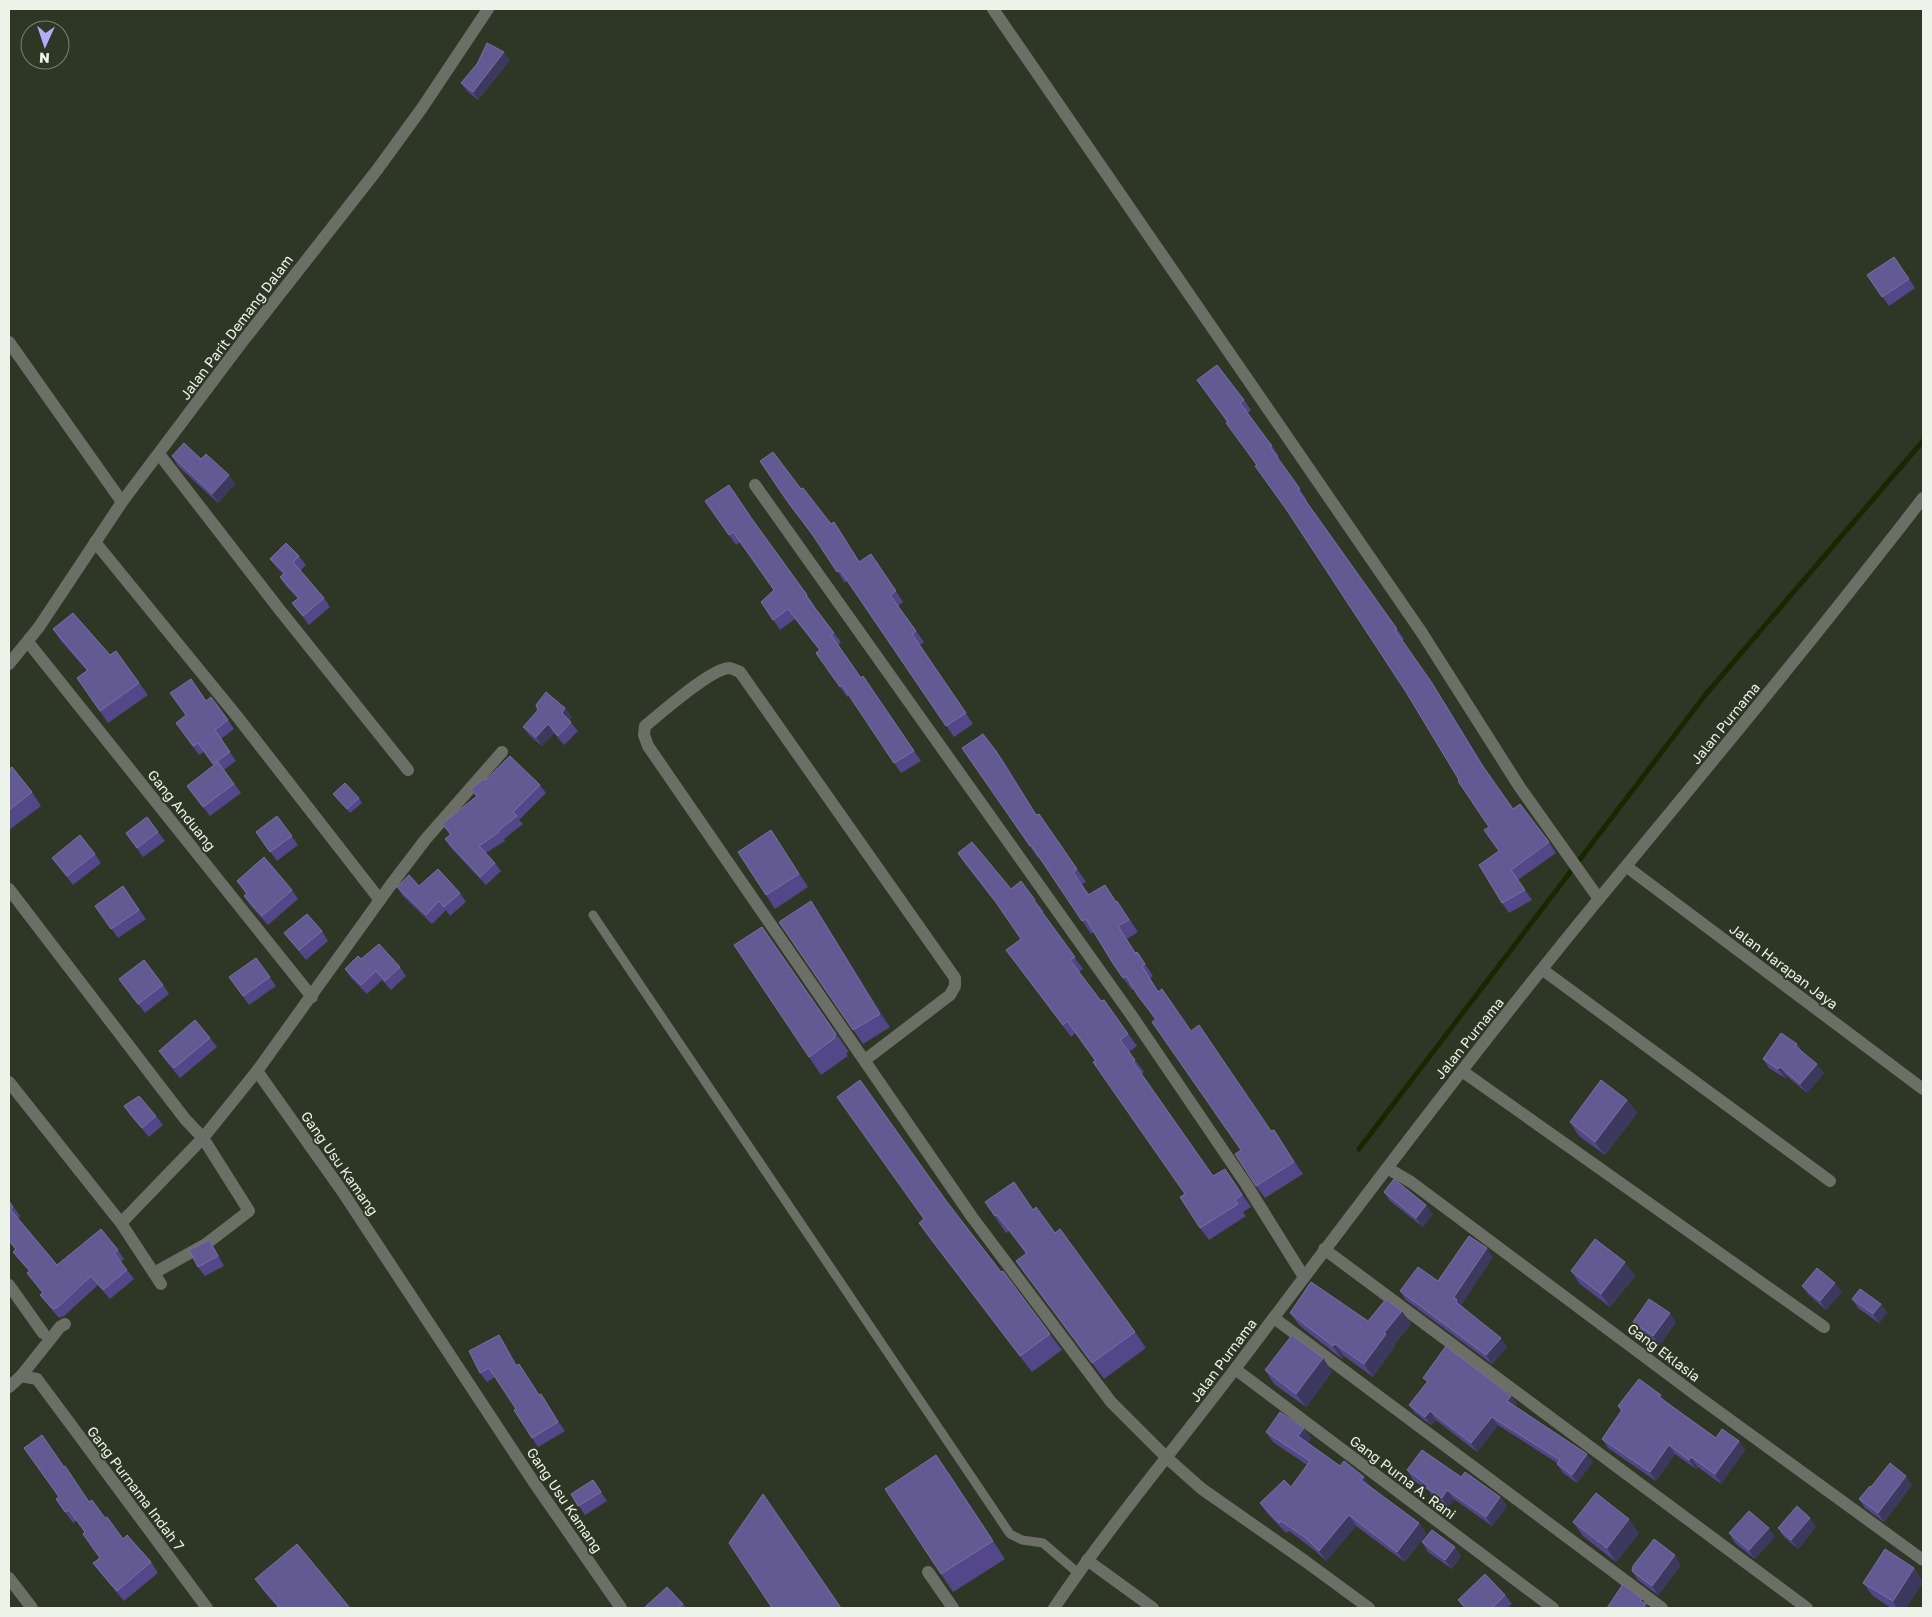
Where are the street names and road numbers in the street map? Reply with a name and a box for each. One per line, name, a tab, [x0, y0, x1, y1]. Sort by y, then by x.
street label: Jalan Parit Demang Dalam	[176, 251, 296, 403]
street label: Jalan Purnama	[1687, 679, 1763, 767]
street label: Gang Anduang	[144, 766, 220, 854]
street label: Jalan Harapan Jaya	[1726, 920, 1842, 1012]
street label: Jalan Purnama	[1431, 994, 1507, 1082]
street label: Gang Usu Kamang	[298, 1108, 382, 1218]
street label: Jalan Purnama	[1186, 1315, 1260, 1405]
street label: Gang Eklasia	[1624, 1319, 1704, 1385]
street label: Gang Purnama Indah 7	[84, 1423, 188, 1553]
street label: Gang Purna A. Rani	[1347, 1432, 1459, 1522]
street label: Gang Usu Kamang	[524, 1444, 606, 1556]

